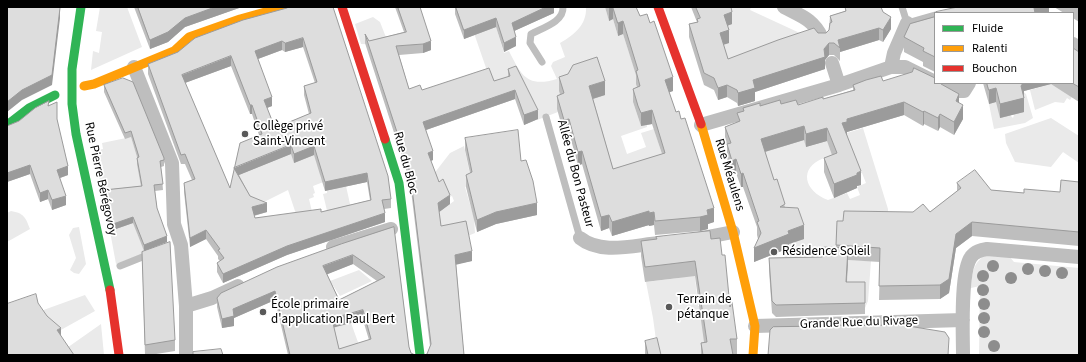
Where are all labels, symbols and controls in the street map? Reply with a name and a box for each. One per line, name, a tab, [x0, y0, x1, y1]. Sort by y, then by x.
legend	[934, 12, 1074, 84]
text: Fluide	[972, 20, 1003, 37]
text: Ralenti	[972, 40, 1007, 57]
text: Bouchon	[972, 60, 1017, 77]
street label: Allée du Bon Pasteur	[553, 118, 597, 230]
place label: Collège privé Saint-Vincent	[253, 119, 325, 150]
street label: Rue Pierre Bérégovoy	[80, 121, 120, 237]
marker: Collège privé Saint-Vincent	[240, 129, 250, 139]
street label: Rue du Bloc	[389, 130, 421, 196]
street label: Rue Méaulens	[711, 137, 747, 213]
place label: Résidence Soleil	[782, 244, 870, 260]
marker: Résidence Soleil	[769, 247, 779, 257]
place label: Terrain de pétanque	[677, 292, 731, 323]
place label: École primaire d'application Paul Bert	[271, 297, 395, 328]
marker: Terrain de pétanque	[664, 302, 674, 312]
marker: École primaire d'application Paul Bert	[258, 307, 268, 317]
street label: Grande Rue du Rivage	[800, 313, 918, 333]

